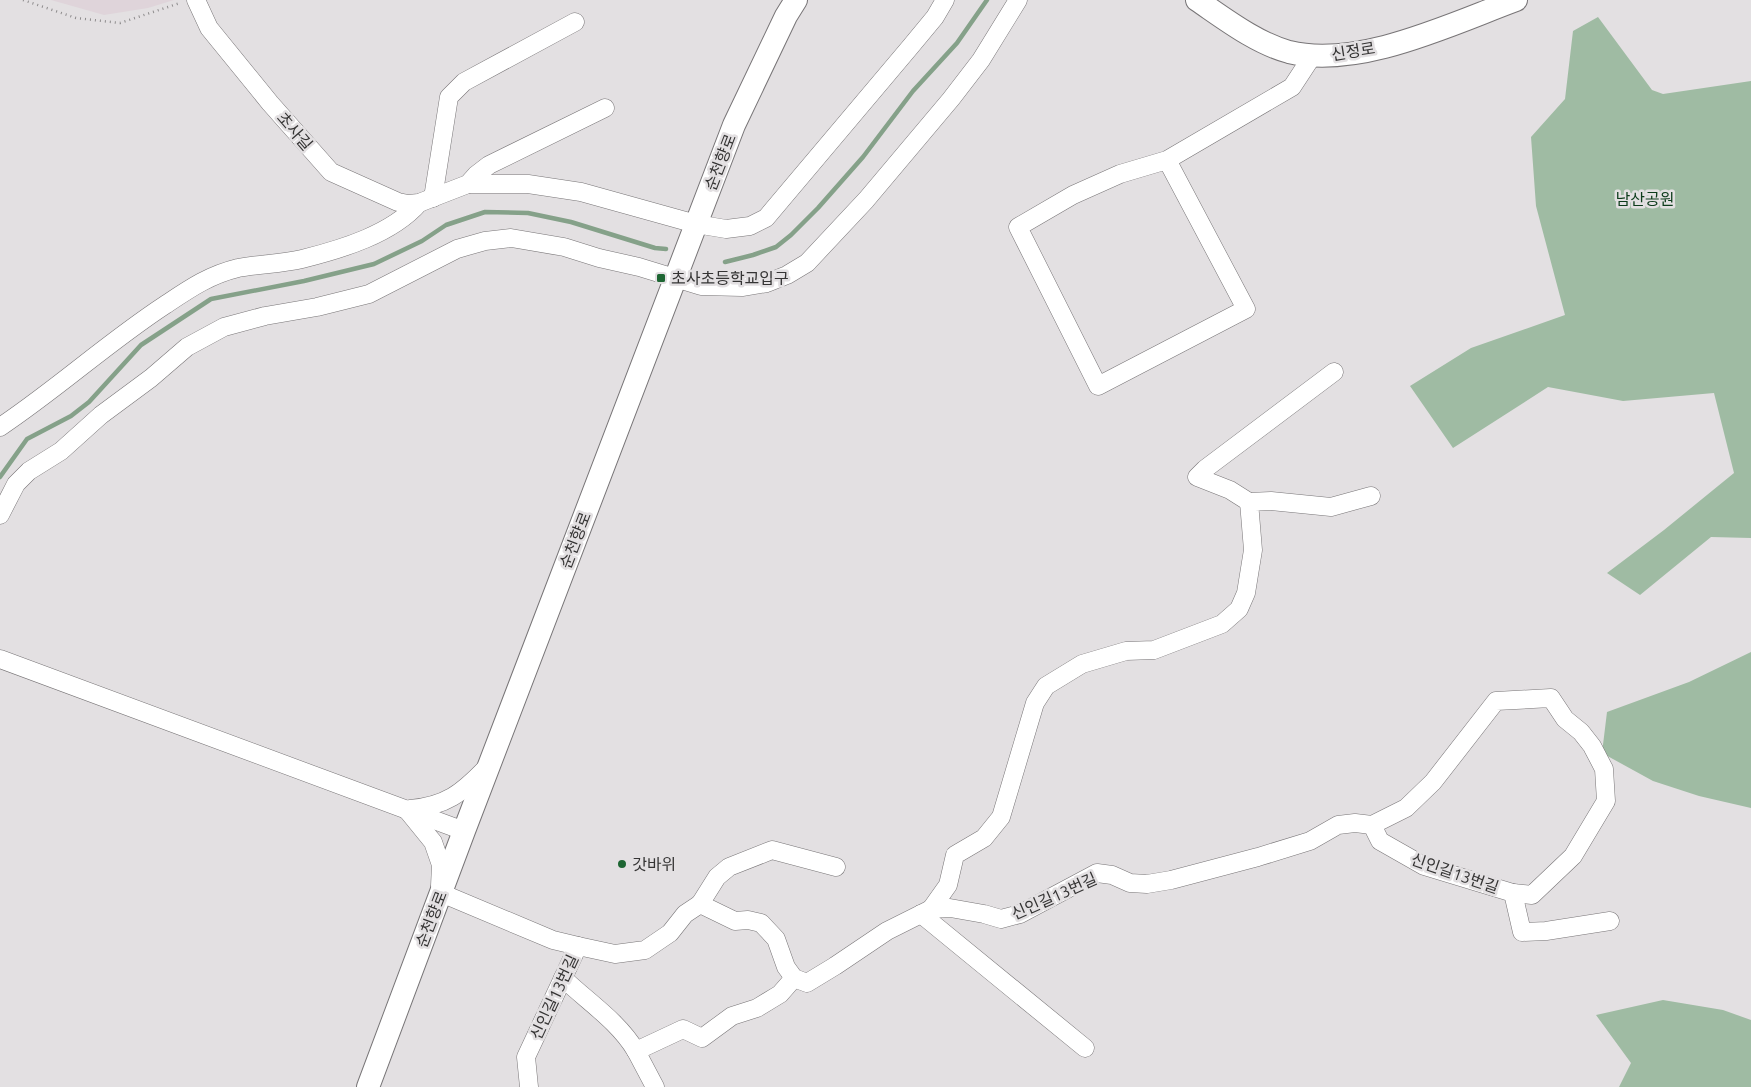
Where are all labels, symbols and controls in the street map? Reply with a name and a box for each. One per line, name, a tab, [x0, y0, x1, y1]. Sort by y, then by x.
street label: 신정로	[1330, 39, 1376, 63]
street label: 초사길	[274, 108, 316, 154]
street label: 순천향로	[701, 131, 739, 193]
park label: 남산공원	[1616, 190, 1674, 208]
place label: 초사초등학교입구	[671, 269, 789, 287]
marker: 초사초등학교입구	[655, 272, 667, 284]
street label: 순천향로	[556, 509, 594, 571]
street label: 신인길13번길	[1409, 850, 1501, 896]
place label: 갓바위	[632, 855, 676, 873]
marker: 갓바위	[616, 858, 628, 870]
street label: 신인길13번길	[1008, 869, 1100, 923]
street label: 순천향로	[412, 888, 450, 950]
street label: 신인길13번길	[526, 952, 582, 1042]

